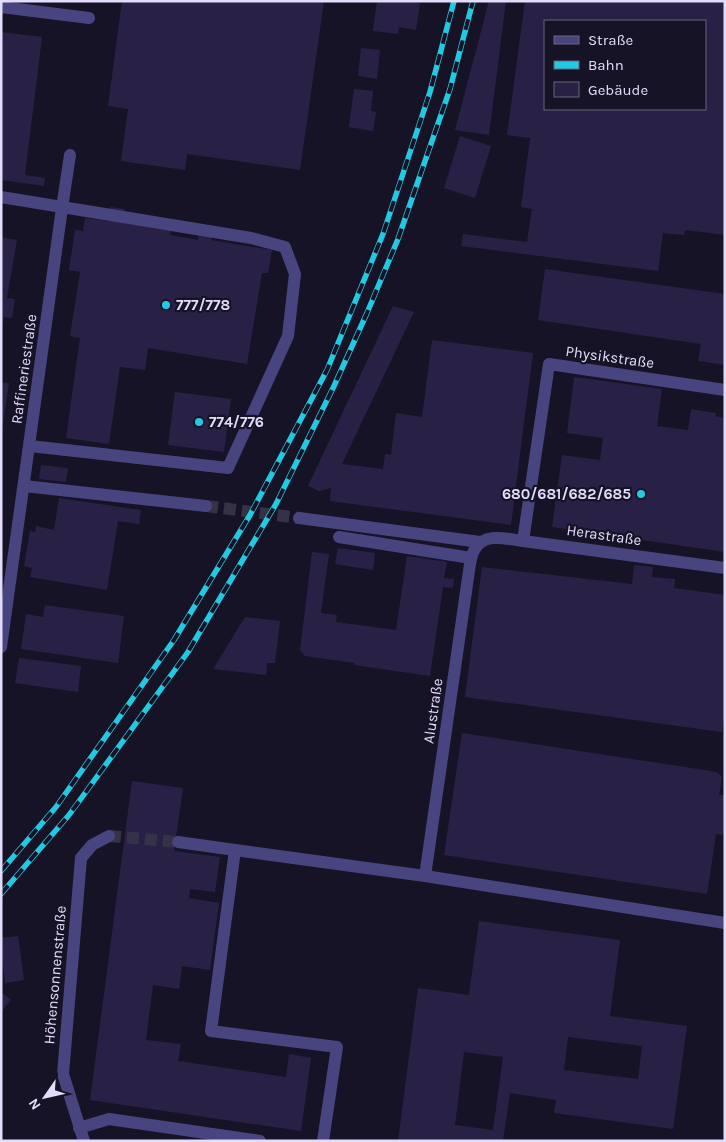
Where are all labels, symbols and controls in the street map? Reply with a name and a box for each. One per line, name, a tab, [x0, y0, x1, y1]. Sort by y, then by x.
legend	[544, 20, 706, 110]
text: Straße	[588, 31, 633, 49]
text: Bahn	[588, 56, 624, 74]
text: Gebäude	[588, 81, 648, 99]
place label: 777/778	[176, 296, 230, 314]
marker: 777/778	[160, 299, 172, 311]
street label: Raffineriestraße	[7, 313, 41, 425]
street label: Physikstraße	[565, 342, 655, 372]
place label: 774/776	[209, 413, 264, 431]
marker: 774/776	[193, 416, 205, 428]
place label: 680/681/682/685	[502, 485, 631, 503]
marker: 680/681/682/685	[635, 488, 647, 500]
street label: Herastraße	[565, 521, 643, 549]
street label: Alustraße	[419, 677, 447, 745]
street label: Höhensonnenstraße	[40, 905, 70, 1045]
north arrow	[20, 1072, 70, 1122]
text: N	[25, 1095, 44, 1113]

